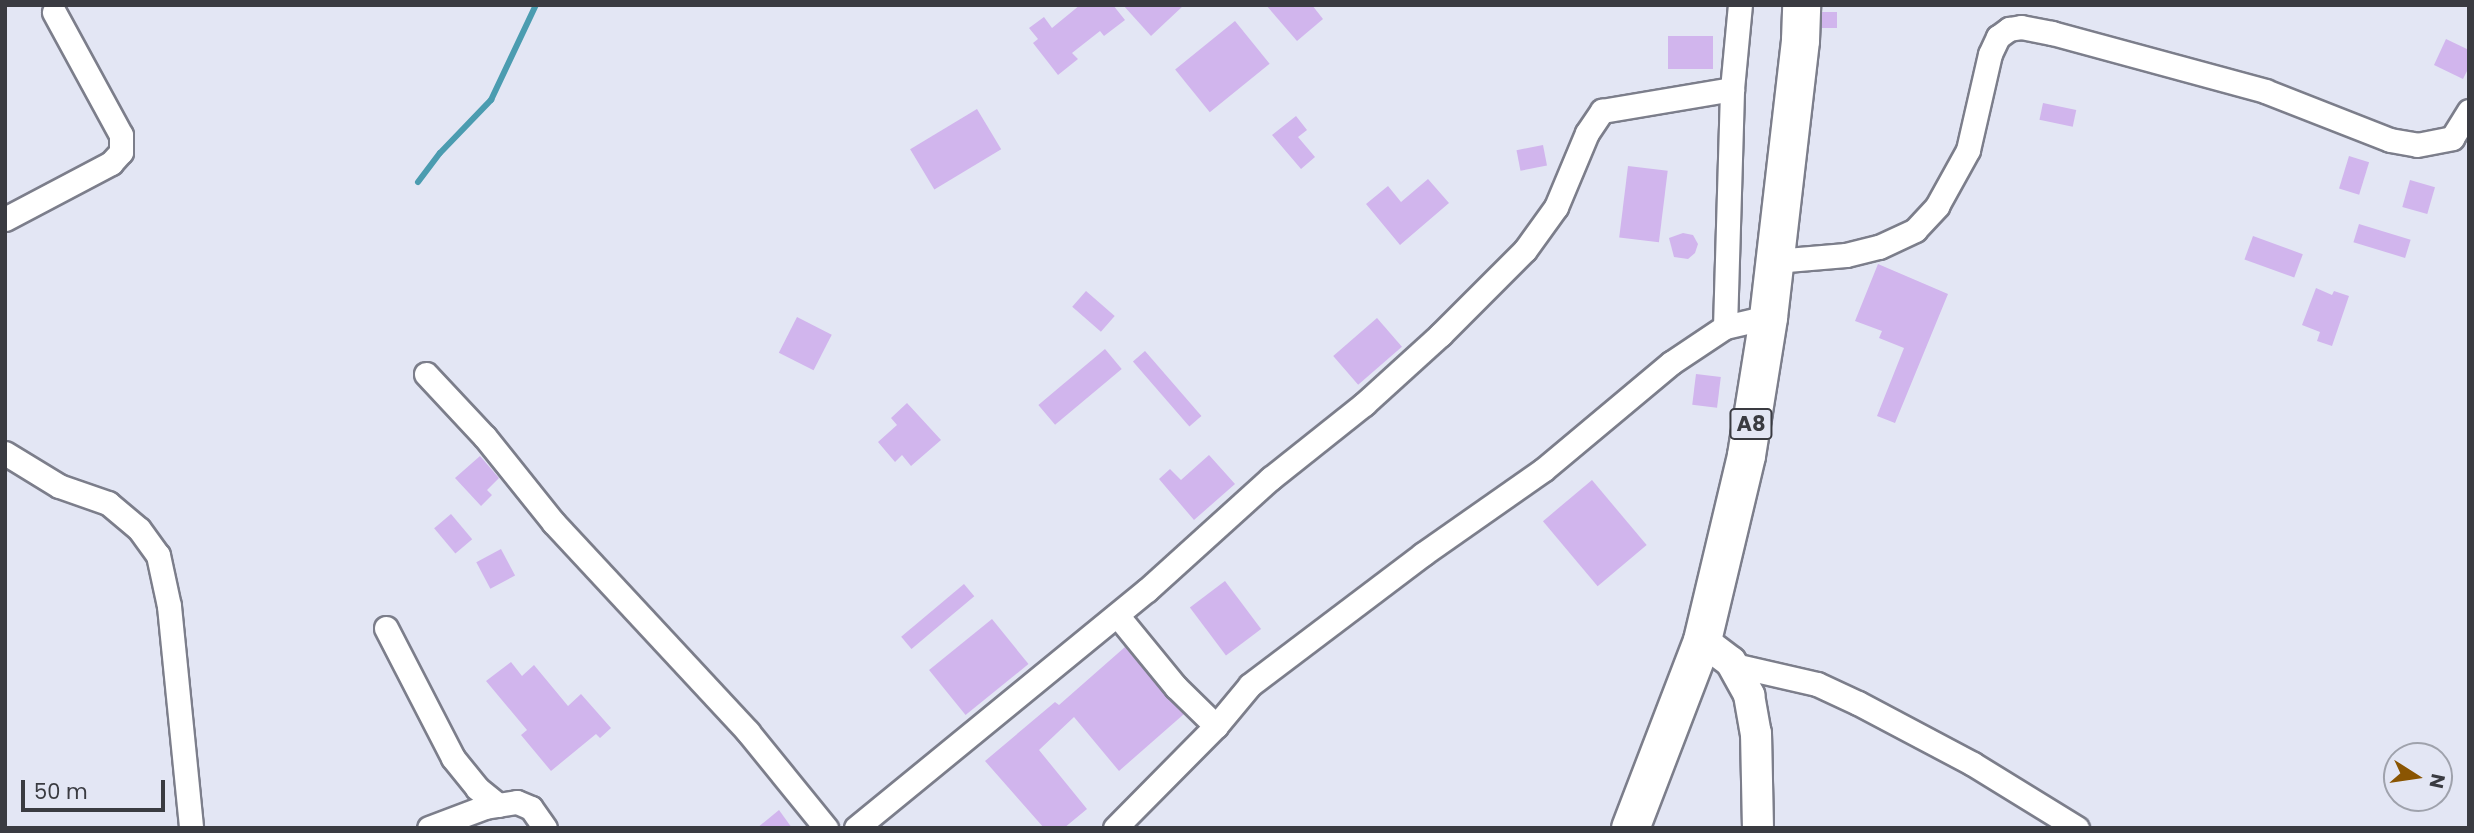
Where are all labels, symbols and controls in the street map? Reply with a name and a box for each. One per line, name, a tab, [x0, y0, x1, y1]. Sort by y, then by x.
road number: A8	[1728, 406, 1774, 442]
north arrow	[2383, 742, 2453, 812]
scale bar	[24, 766, 168, 810]
text: N	[2422, 771, 2452, 791]
text: 50 m	[34, 777, 88, 806]

